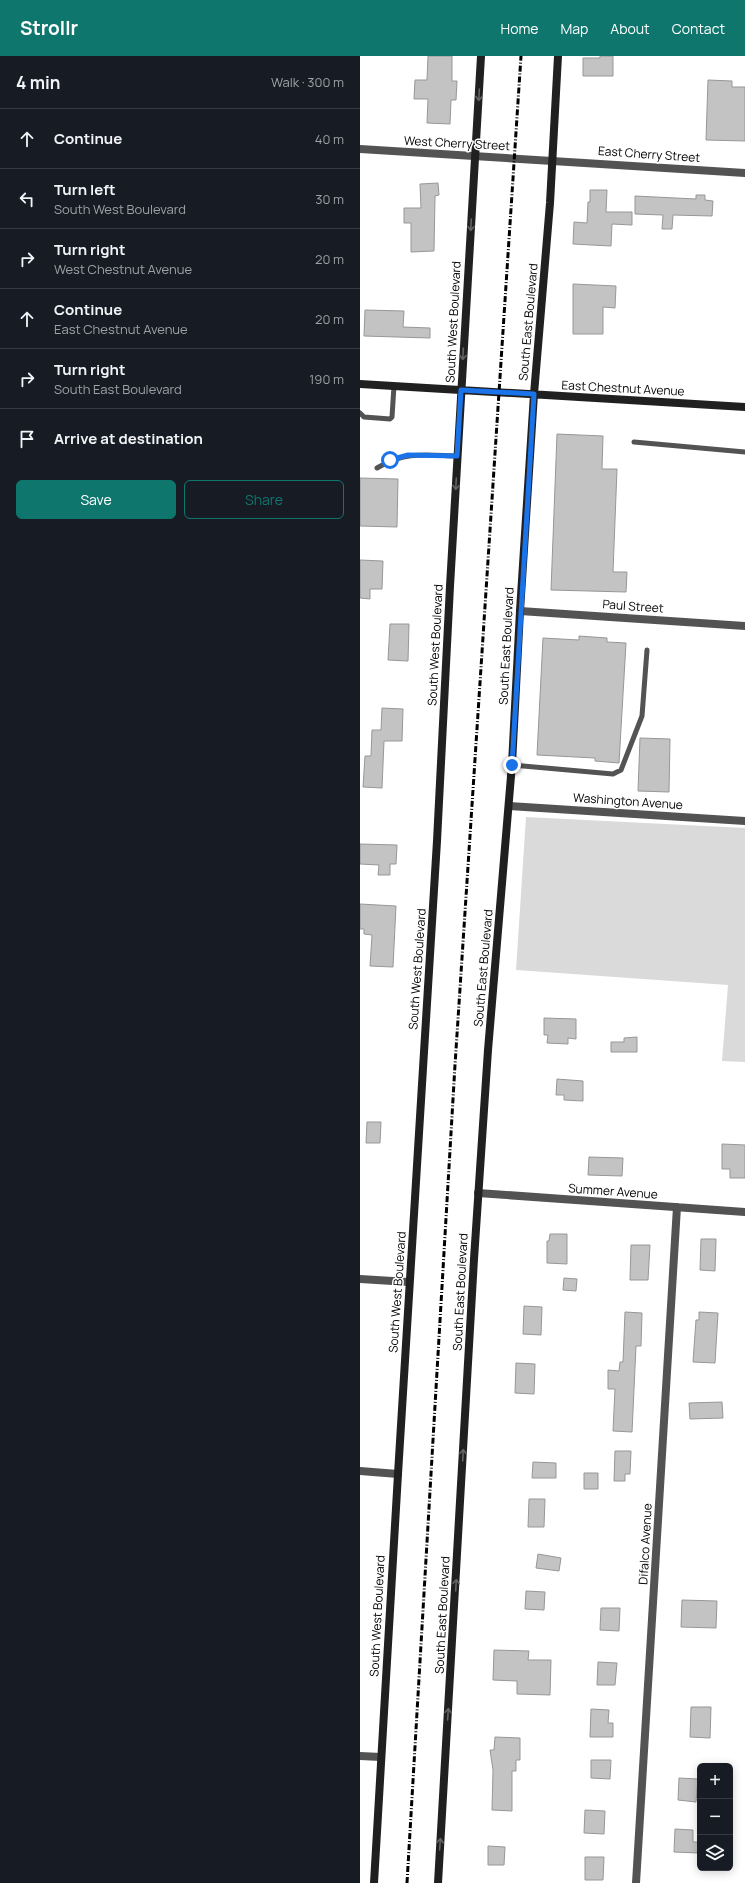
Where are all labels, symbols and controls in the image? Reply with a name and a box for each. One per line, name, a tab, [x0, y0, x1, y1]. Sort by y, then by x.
text: Strollr	[20, 15, 78, 41]
text: Home	[501, 19, 538, 38]
text: Map	[560, 19, 588, 38]
text: About	[610, 19, 650, 38]
text: Contact	[672, 19, 725, 38]
text: 4 min	[16, 71, 60, 94]
text: Walk · 300 m	[271, 73, 344, 91]
one-way arrow	[475, 88, 482, 101]
icon: ahead	[16, 128, 38, 150]
text: Continue	[54, 128, 122, 149]
text: 40 m	[315, 130, 344, 148]
street label: West Cherry Street	[403, 132, 511, 154]
street label: East Cherry Street	[597, 142, 701, 166]
text: Turn left	[54, 179, 116, 200]
icon: left	[16, 188, 38, 210]
text: 30 m	[315, 190, 344, 208]
text: South West Boulevard	[54, 200, 186, 218]
one-way arrow	[467, 218, 474, 231]
text: Turn right	[54, 239, 125, 260]
icon: right	[16, 248, 38, 270]
text: 20 m	[315, 250, 344, 268]
text: West Chestnut Avenue	[54, 260, 192, 278]
street label: South West Boulevard	[441, 261, 465, 383]
street label: South East Boulevard	[514, 263, 542, 381]
text: Continue	[54, 299, 122, 320]
icon: ahead	[16, 308, 38, 330]
text: 20 m	[315, 310, 344, 328]
text: East Chestnut Avenue	[54, 320, 188, 338]
one-way arrow	[460, 347, 467, 360]
text: Turn right	[54, 359, 125, 380]
icon: right	[16, 368, 38, 390]
text: 190 m	[309, 370, 344, 388]
street label: East Chestnut Avenue	[561, 376, 685, 400]
text: South East Boulevard	[54, 380, 182, 398]
icon: arrive	[16, 428, 38, 450]
text: Arrive at destination	[54, 428, 203, 449]
route start	[381, 451, 399, 469]
one-way arrow	[452, 477, 459, 490]
button: Save	[16, 480, 176, 519]
button: Share	[184, 480, 344, 519]
street label: South West Boulevard	[423, 584, 447, 706]
street label: South East Boulevard	[494, 587, 518, 705]
street label: Paul Street	[602, 595, 664, 617]
route end	[503, 756, 521, 774]
street label: Washington Avenue	[572, 789, 684, 813]
street label: South West Boulevard	[404, 908, 430, 1030]
street label: South East Boulevard	[469, 909, 497, 1027]
street label: Summer Avenue	[568, 1179, 658, 1203]
street label: South West Boulevard	[384, 1231, 410, 1353]
street label: South East Boulevard	[448, 1233, 472, 1351]
one-way arrow	[460, 1449, 467, 1462]
street label: Difalco Avenue	[634, 1503, 656, 1585]
street label: South West Boulevard	[365, 1555, 389, 1677]
street label: South East Boulevard	[430, 1556, 454, 1674]
one-way arrow	[452, 1579, 460, 1592]
one-way arrow	[445, 1708, 452, 1721]
map controls	[697, 1763, 733, 1871]
button: +	[697, 1763, 733, 1799]
button: −	[697, 1799, 733, 1835]
button: layers	[697, 1835, 733, 1871]
one-way arrow	[437, 1838, 444, 1851]

